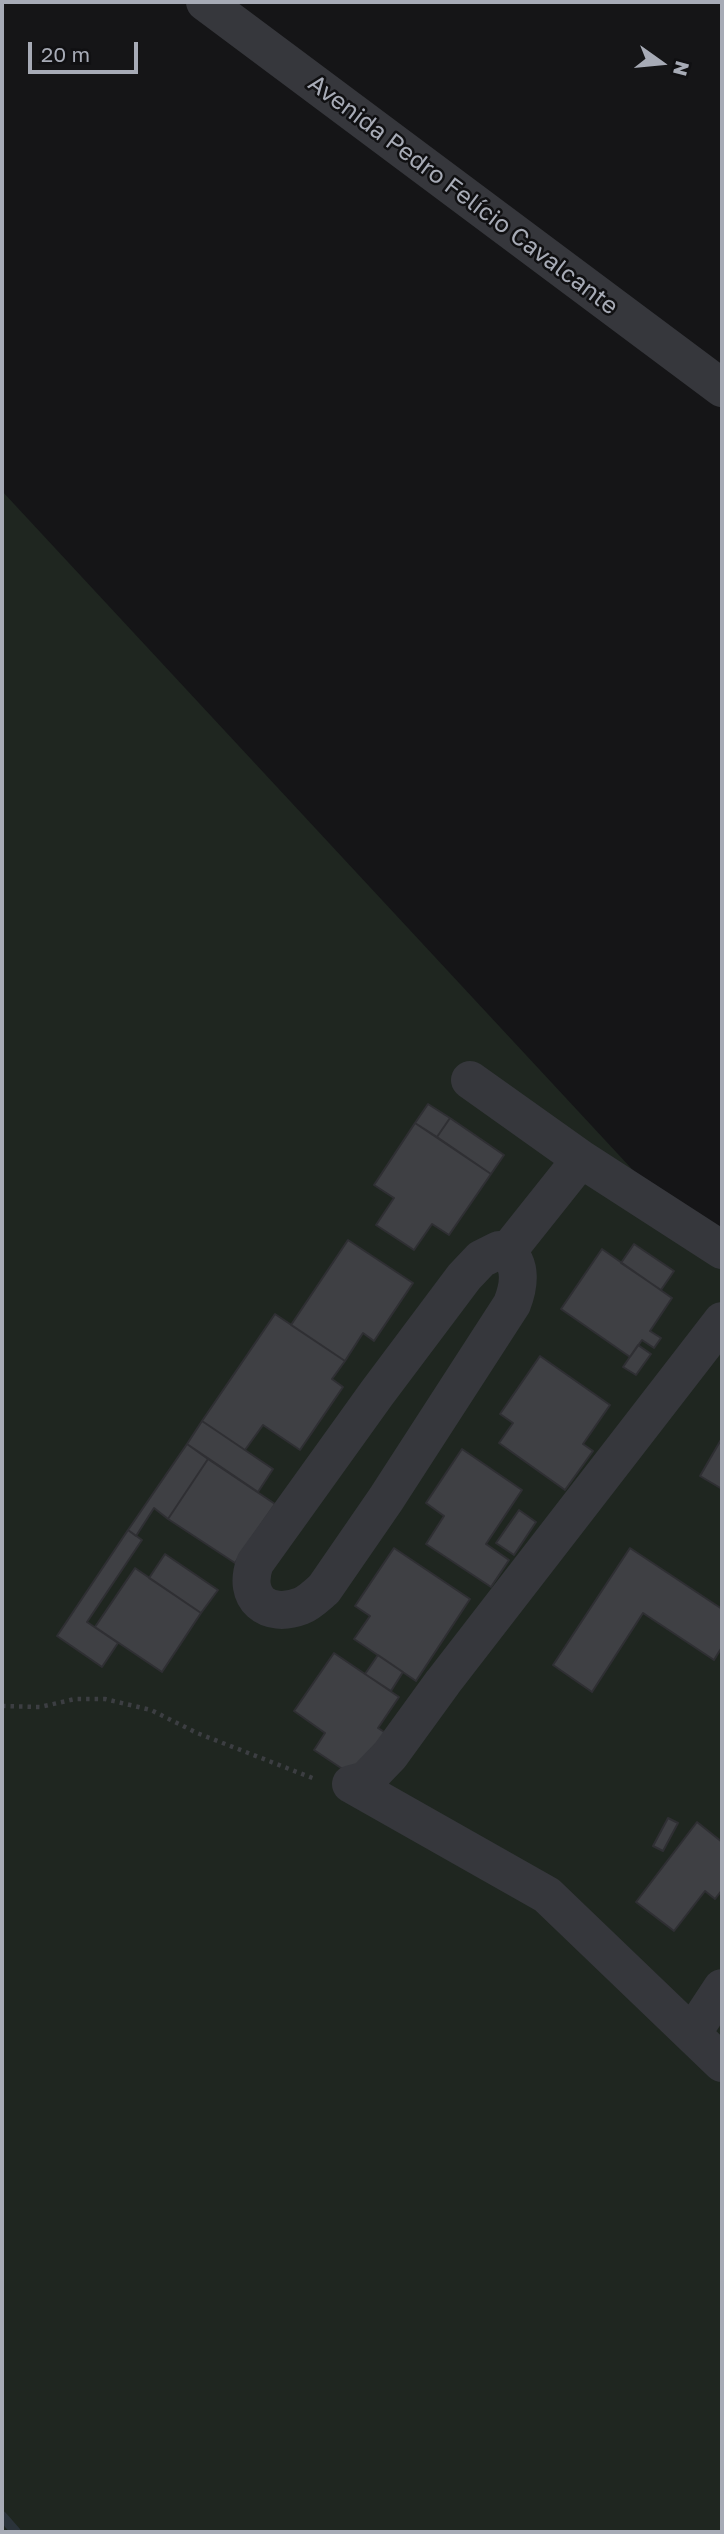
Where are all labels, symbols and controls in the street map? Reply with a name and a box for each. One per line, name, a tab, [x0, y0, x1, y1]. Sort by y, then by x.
scale bar	[32, 28, 142, 72]
north arrow	[626, 28, 696, 98]
text: 20 m	[41, 41, 90, 67]
text: N	[669, 59, 695, 79]
street label: Avenida Pedro Felício Cavalcante	[302, 69, 624, 321]

